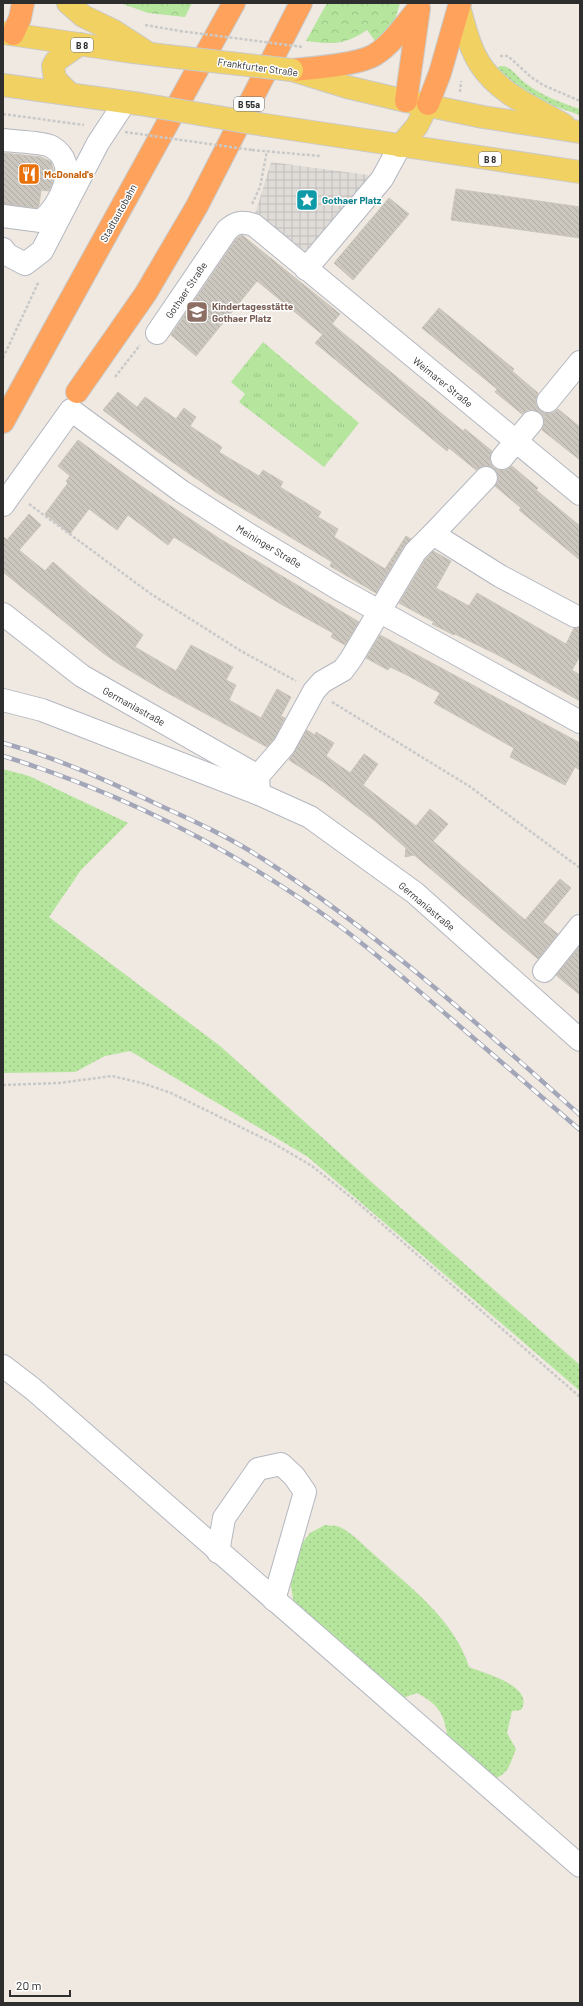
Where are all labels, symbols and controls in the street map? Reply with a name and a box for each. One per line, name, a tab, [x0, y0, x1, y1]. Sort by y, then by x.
road number: B 8	[71, 38, 93, 52]
street label: Frankfurter Straße	[217, 55, 299, 79]
road number: B 55a	[234, 97, 264, 111]
road number: B 8	[479, 152, 501, 166]
restaurant icon: McDonald's	[16, 161, 42, 187]
place label: McDonald's	[44, 168, 94, 180]
street label: Stadtautobahn	[97, 182, 139, 244]
place icon: Gothaer Platz	[294, 187, 320, 213]
place label: Gothaer Platz	[322, 194, 382, 206]
street label: Gothaer Straße	[163, 259, 209, 321]
school or university icon: Kindertagesstätte Gothaer Platz	[184, 299, 210, 325]
place label: Kindertagesstätte Gothaer Platz	[212, 300, 294, 324]
street label: Weimarer Straße	[411, 354, 475, 410]
street label: Meininger Straße	[234, 522, 304, 570]
street label: Germaniastraße	[101, 684, 167, 728]
street label: Germaniastraße	[396, 879, 458, 933]
scale bar	[10, 1972, 70, 1998]
text: 20 m	[16, 1978, 42, 1992]

